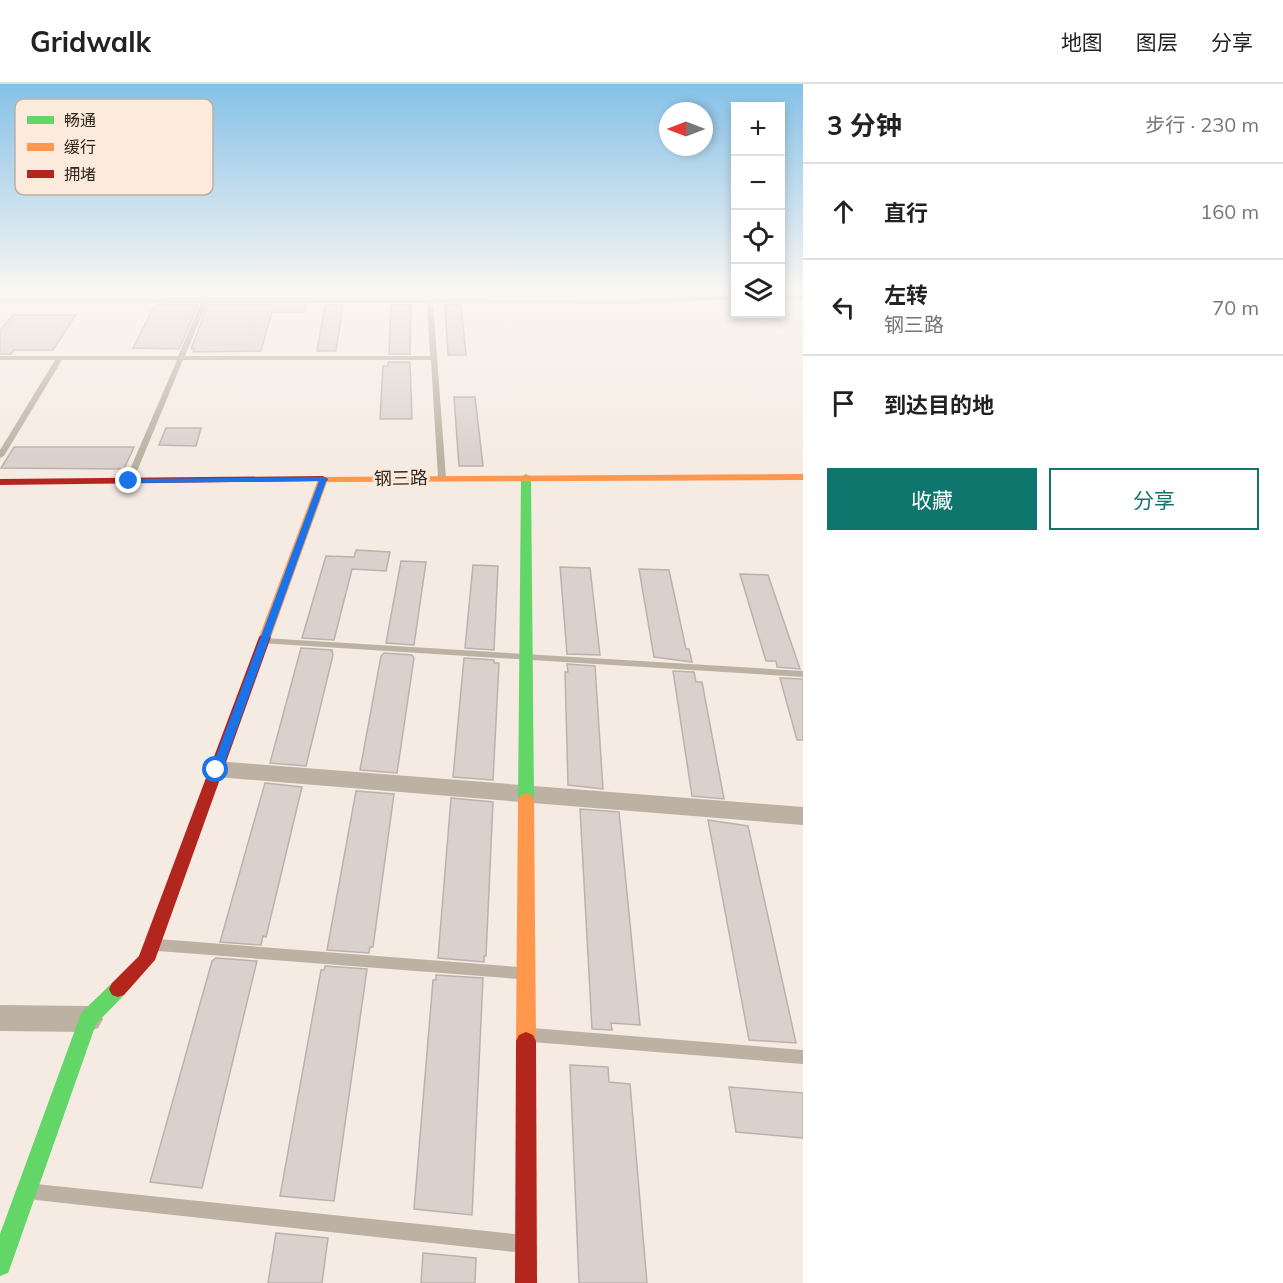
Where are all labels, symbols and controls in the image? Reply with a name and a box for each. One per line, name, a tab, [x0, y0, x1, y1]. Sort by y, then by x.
text: Gridwalk	[30, 24, 151, 59]
text: 地图	[1061, 29, 1103, 55]
text: 图层	[1136, 29, 1178, 55]
text: 分享	[1211, 29, 1253, 55]
legend	[15, 99, 213, 195]
north arrow	[659, 102, 713, 156]
map controls	[731, 102, 785, 318]
button: +	[731, 102, 785, 156]
text: 3 分钟	[827, 109, 902, 142]
text: 畅通	[64, 110, 96, 130]
text: 步行 · 230 m	[1145, 112, 1259, 137]
text: 缓行	[64, 137, 96, 157]
button: −	[731, 156, 785, 210]
text: 拥堵	[64, 164, 96, 184]
icon: ahead	[827, 195, 860, 228]
text: 直行	[884, 199, 928, 227]
text: 160 m	[1200, 199, 1259, 224]
button: locate	[731, 210, 785, 264]
button: layers	[731, 264, 785, 318]
text: 左转	[884, 281, 928, 309]
icon: left	[827, 291, 860, 324]
text: 70 m	[1212, 295, 1259, 320]
text: 钢三路	[884, 312, 944, 337]
icon: arrive	[827, 387, 860, 420]
text: 到达目的地	[884, 391, 994, 419]
street label: 钢三路	[374, 466, 428, 490]
route end	[115, 467, 141, 493]
button: 收藏	[827, 468, 1037, 530]
button: 分享	[1049, 468, 1259, 530]
route start	[202, 756, 228, 782]

